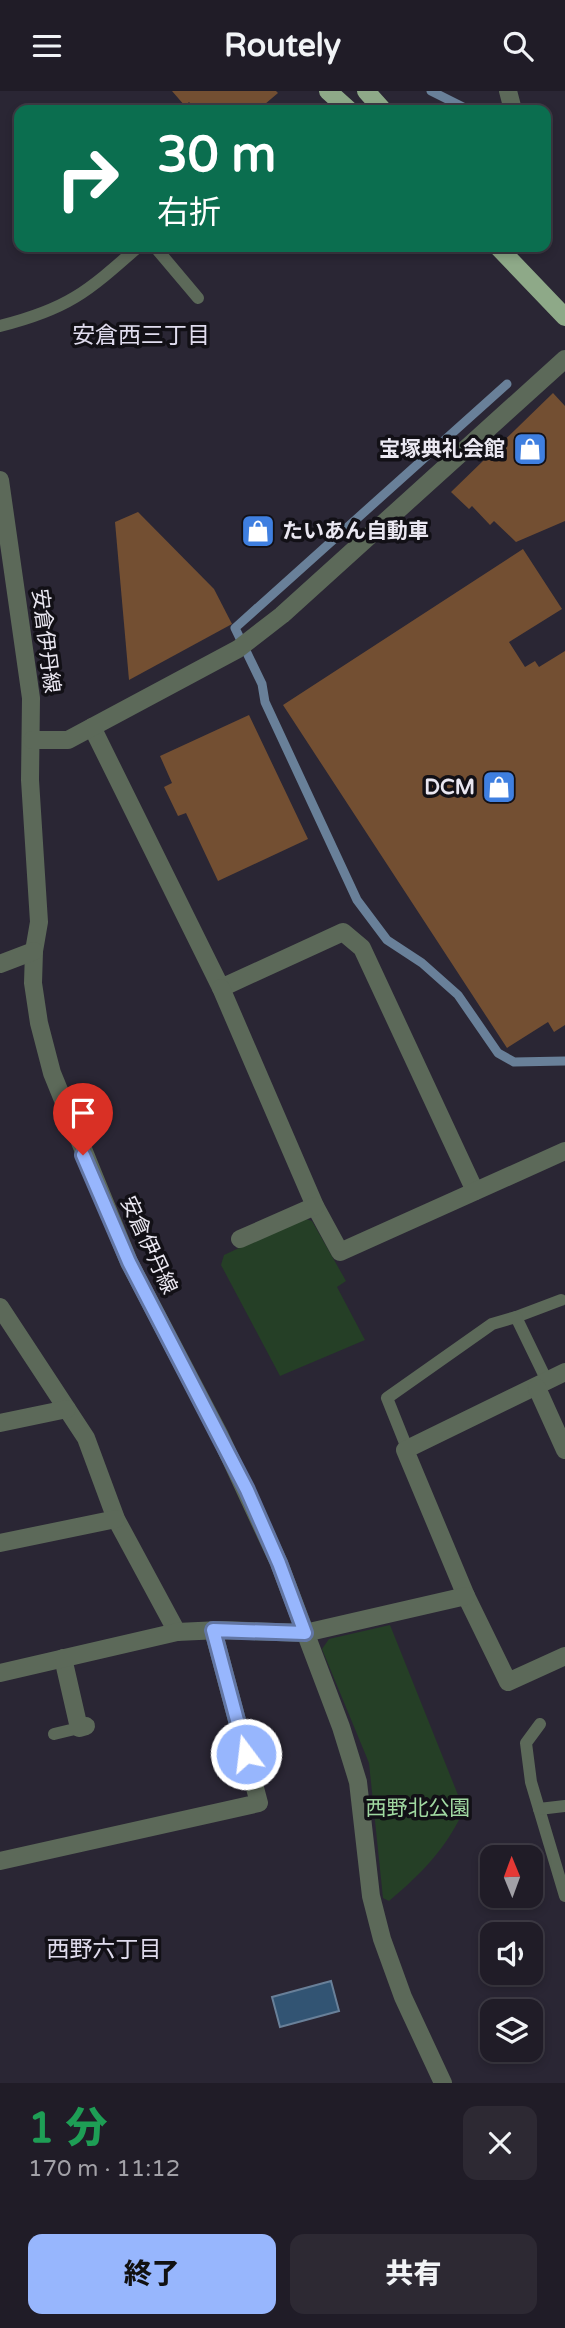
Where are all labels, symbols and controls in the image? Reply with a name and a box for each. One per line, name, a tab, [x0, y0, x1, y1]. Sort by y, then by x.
icon: menu	[28, 27, 66, 65]
text: Routely	[224, 27, 341, 65]
icon: search	[499, 27, 537, 65]
text: 30 m	[157, 126, 276, 185]
icon: right	[42, 133, 133, 224]
text: 右折	[157, 194, 221, 232]
district label: 安倉西三丁目	[72, 322, 210, 350]
shop icon: 宝塚典礼会館	[511, 430, 549, 468]
place label: 宝塚典礼会館	[379, 437, 505, 462]
shop icon: たいあん自動車	[239, 512, 277, 550]
place label: たいあん自動車	[282, 519, 429, 544]
street label: 安倉伊丹線	[27, 587, 64, 695]
shop icon: DCM	[480, 768, 518, 806]
place label: DCM	[424, 775, 475, 800]
pin	[53, 1083, 113, 1155]
icon: arrive	[64, 1094, 102, 1132]
street label: 安倉伊丹線	[115, 1192, 182, 1298]
position arrow	[209, 1717, 283, 1791]
park label: 西野北公園	[366, 1796, 471, 1821]
north arrow	[480, 1845, 542, 1907]
map controls	[480, 1845, 543, 2062]
button: sound	[480, 1922, 543, 1985]
district label: 西野六丁目	[47, 1936, 162, 1964]
button: layers	[480, 1999, 543, 2062]
text: 1 分	[28, 2103, 107, 2154]
button: close	[463, 2106, 537, 2180]
text: 170 m · 11:12	[28, 2155, 180, 2183]
button: 終了	[28, 2234, 276, 2314]
button: 共有	[290, 2234, 537, 2314]

